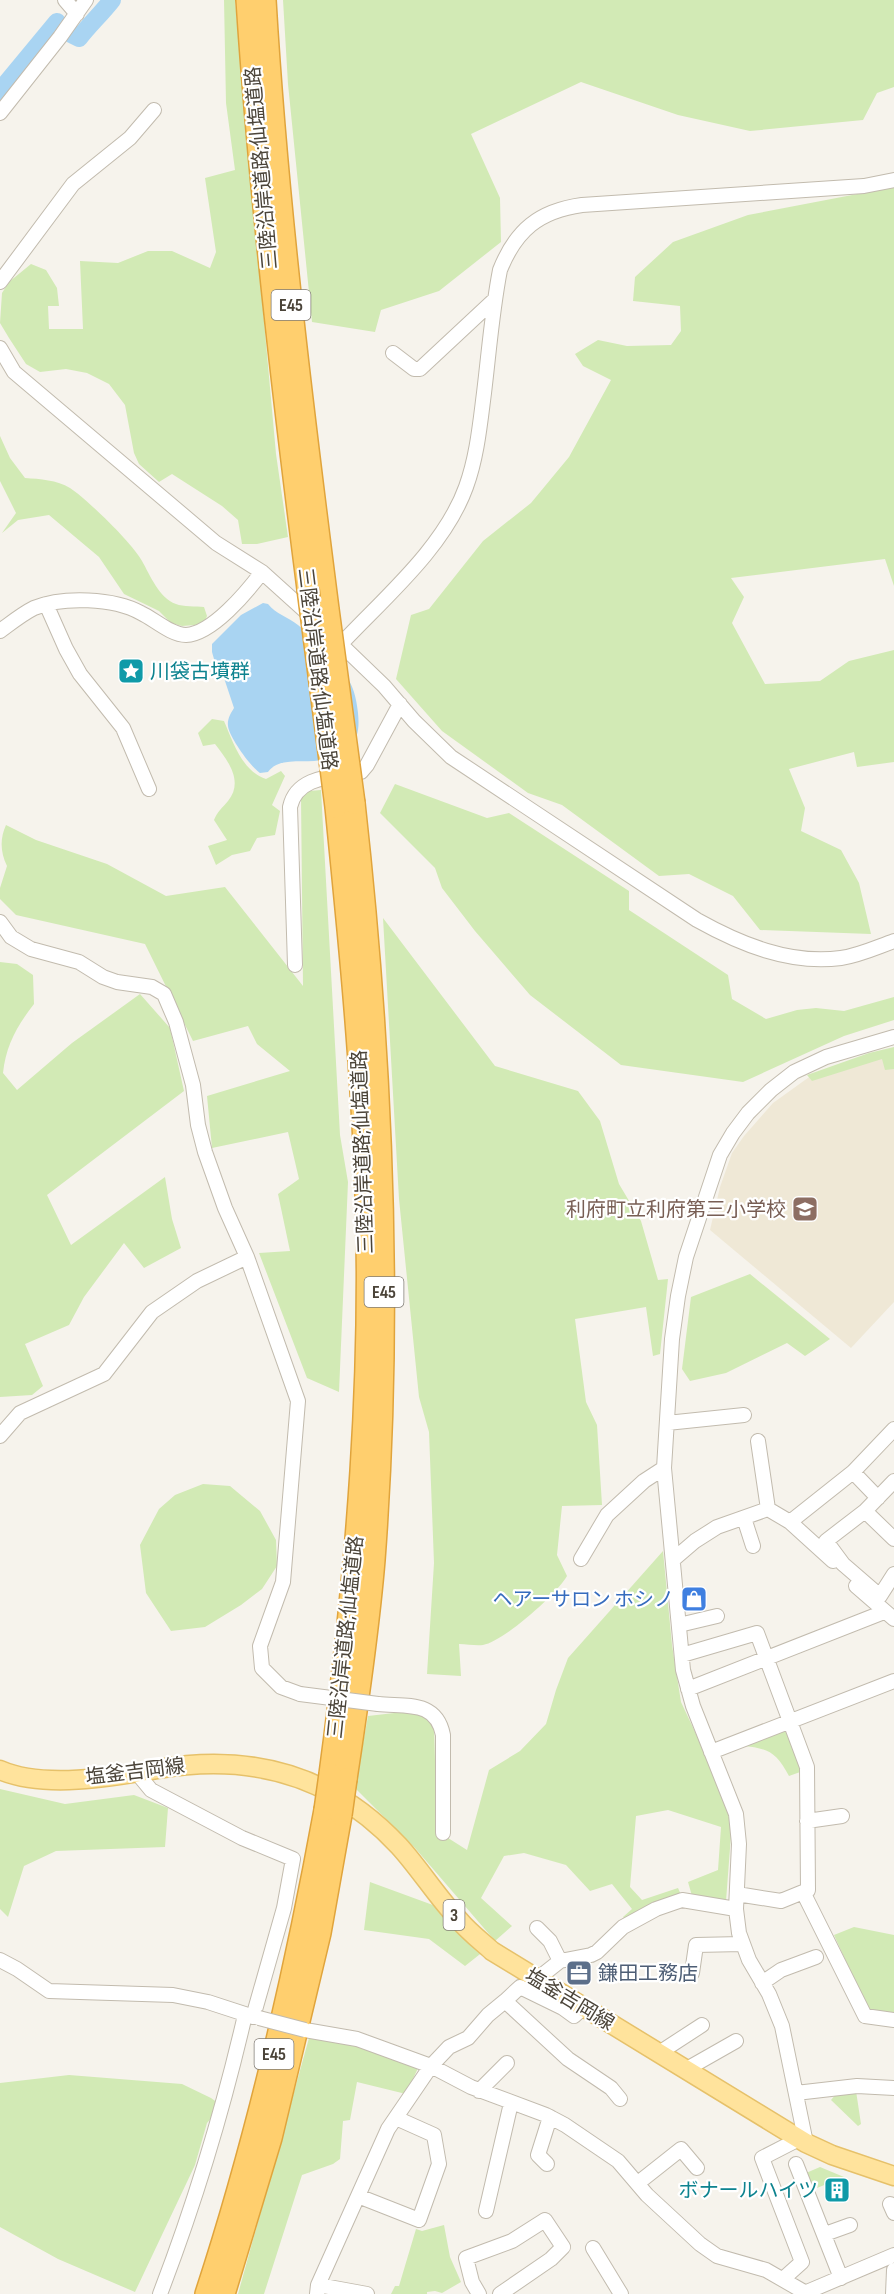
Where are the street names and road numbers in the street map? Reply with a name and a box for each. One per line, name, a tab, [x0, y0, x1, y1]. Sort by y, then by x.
street label: 三陸沿岸道路;仙塩道路	[241, 65, 283, 271]
road number: E45	[272, 290, 310, 320]
street label: 三陸沿岸道路;仙塩道路	[293, 566, 341, 772]
street label: 三陸沿岸道路;仙塩道路	[347, 1050, 379, 1254]
road number: E45	[364, 1277, 404, 1307]
street label: 三陸沿岸道路;仙塩道路	[323, 1534, 369, 1740]
street label: 塩釜吉岡線	[84, 1754, 186, 1790]
road number: 3	[444, 1900, 464, 1930]
street label: 塩釜吉岡線	[520, 1964, 619, 2036]
road number: E45	[254, 2039, 294, 2069]

